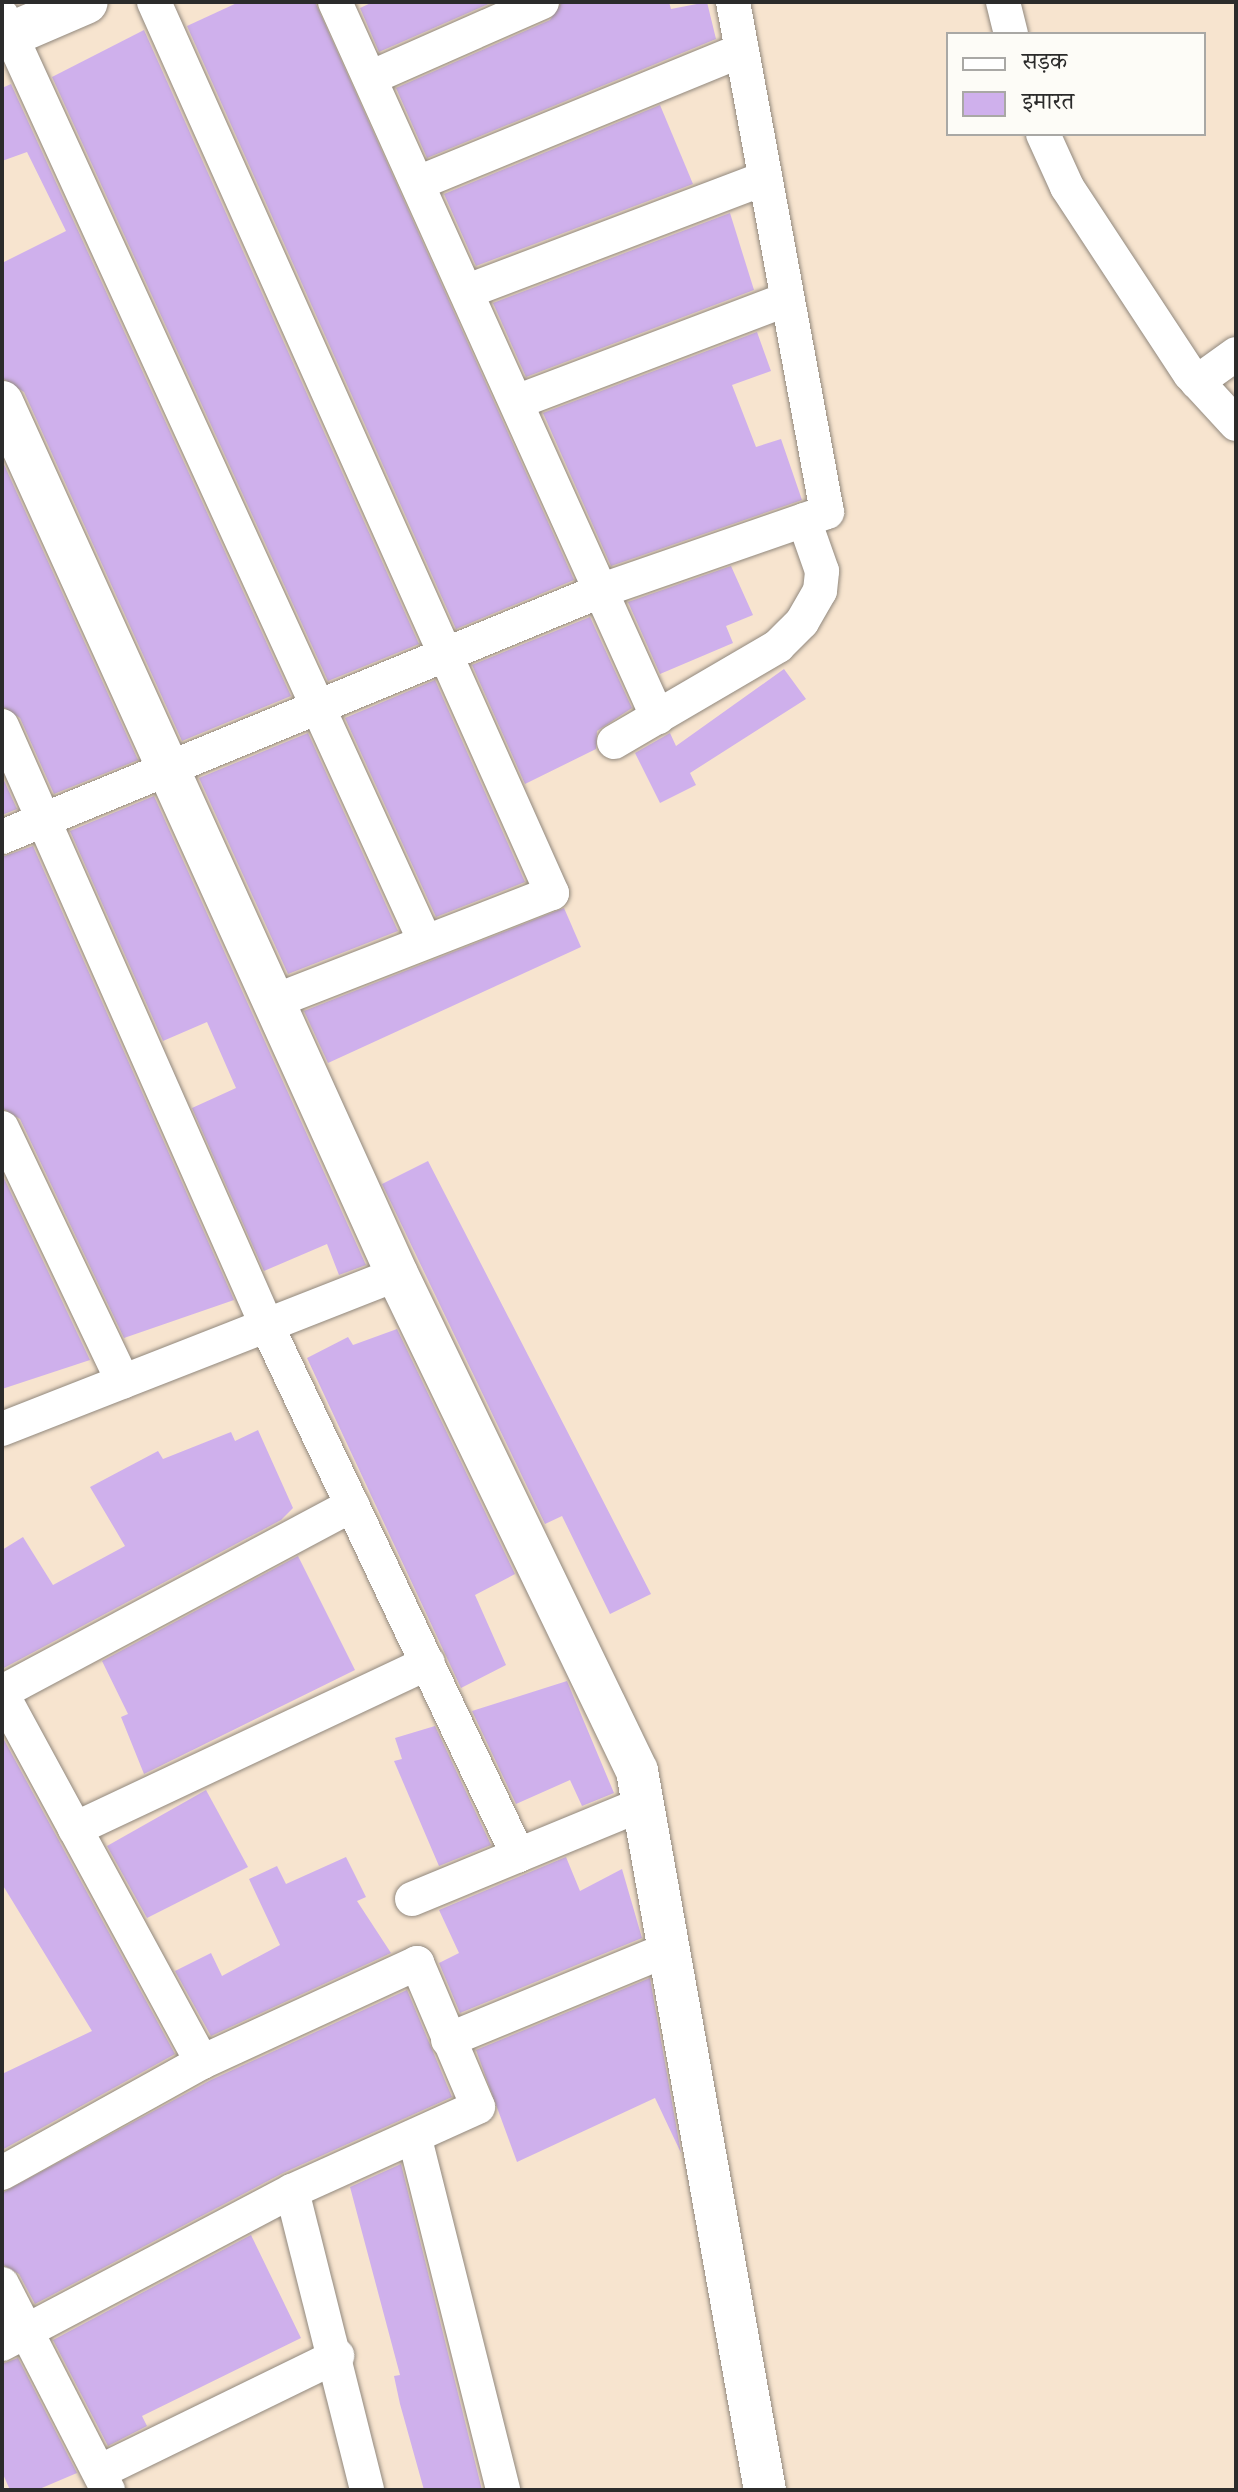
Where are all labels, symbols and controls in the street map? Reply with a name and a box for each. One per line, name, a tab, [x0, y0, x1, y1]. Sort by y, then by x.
legend	[946, 32, 1206, 136]
text: सड़क	[1022, 45, 1067, 78]
text: इमारत	[1022, 85, 1074, 118]

